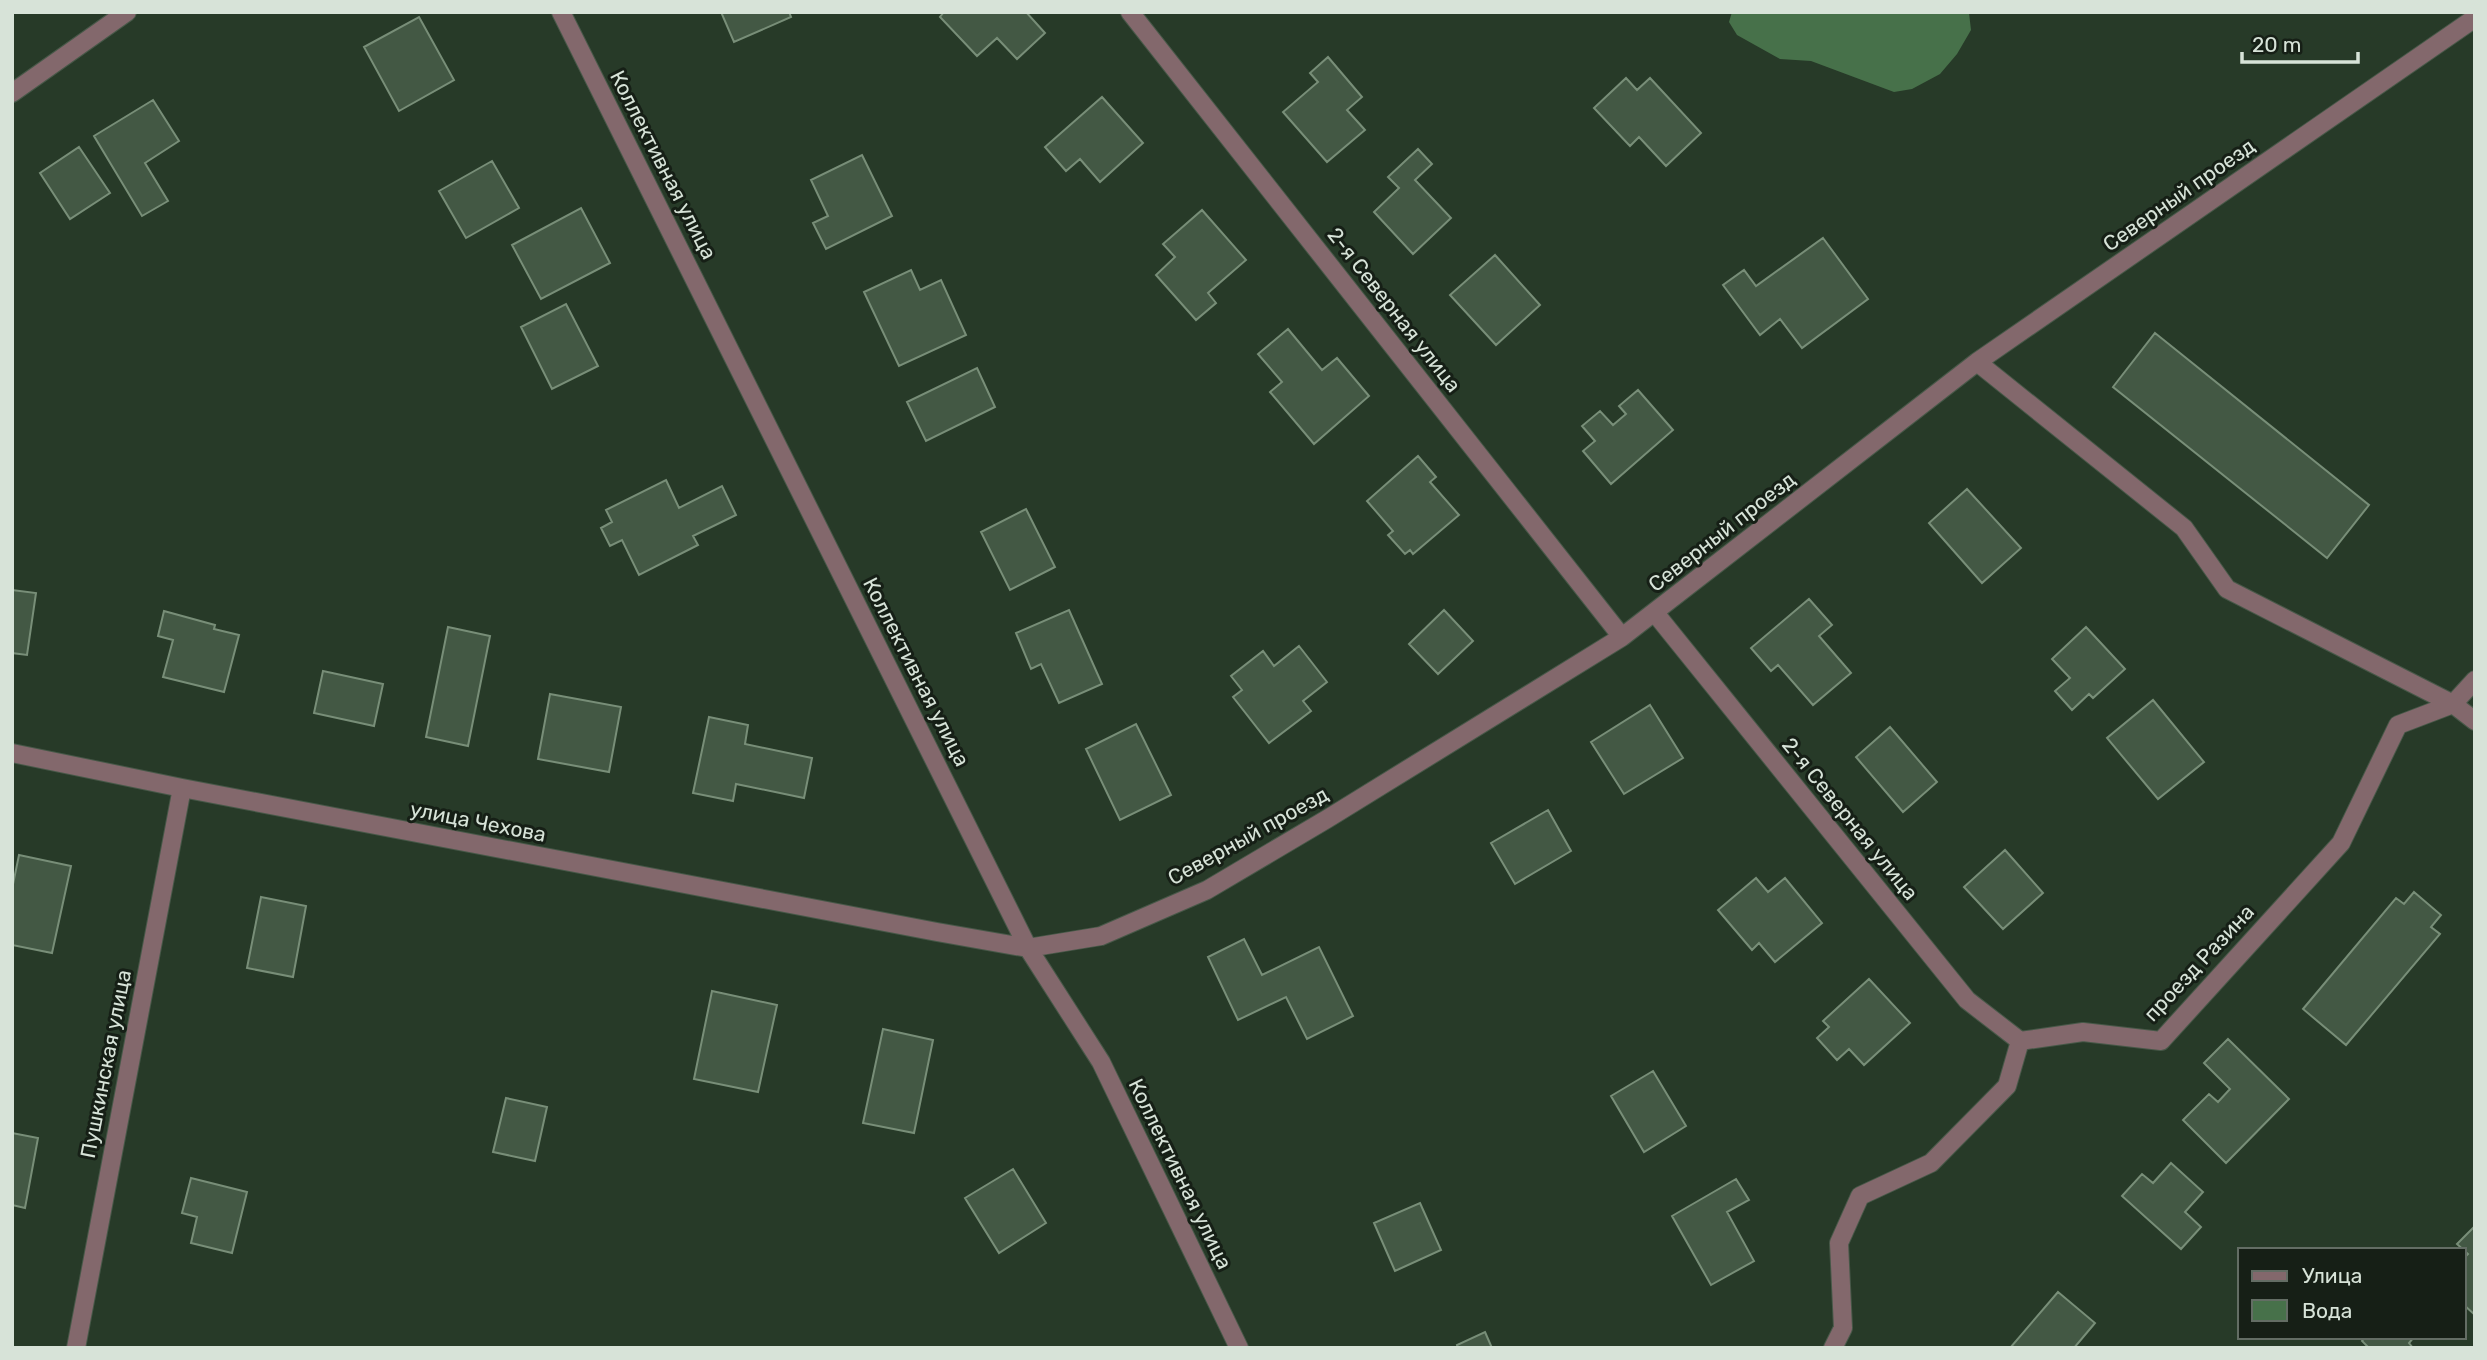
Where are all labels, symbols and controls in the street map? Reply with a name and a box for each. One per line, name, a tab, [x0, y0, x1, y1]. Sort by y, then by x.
scale bar	[2242, 21, 2358, 65]
text: 20 m	[2252, 32, 2301, 57]
street label: Коллективная улица	[605, 66, 722, 263]
street label: Северный проезд	[2098, 133, 2259, 256]
street label: 2-я Северная улица	[1322, 222, 1466, 397]
street label: Северный проезд	[1643, 466, 1800, 597]
street label: Коллективная улица	[858, 573, 975, 770]
street label: 2-я Северная улица	[1777, 732, 1924, 905]
street label: Северный проезд	[1163, 781, 1332, 890]
street label: улица Чехова	[408, 796, 548, 847]
street label: проезд Разина	[2138, 899, 2259, 1026]
street label: Пушкинская улица	[75, 968, 136, 1160]
street label: Коллективная улица	[1123, 1074, 1237, 1273]
legend	[2238, 1248, 2466, 1339]
text: Улица	[2302, 1263, 2362, 1288]
text: Вода	[2302, 1298, 2352, 1323]

